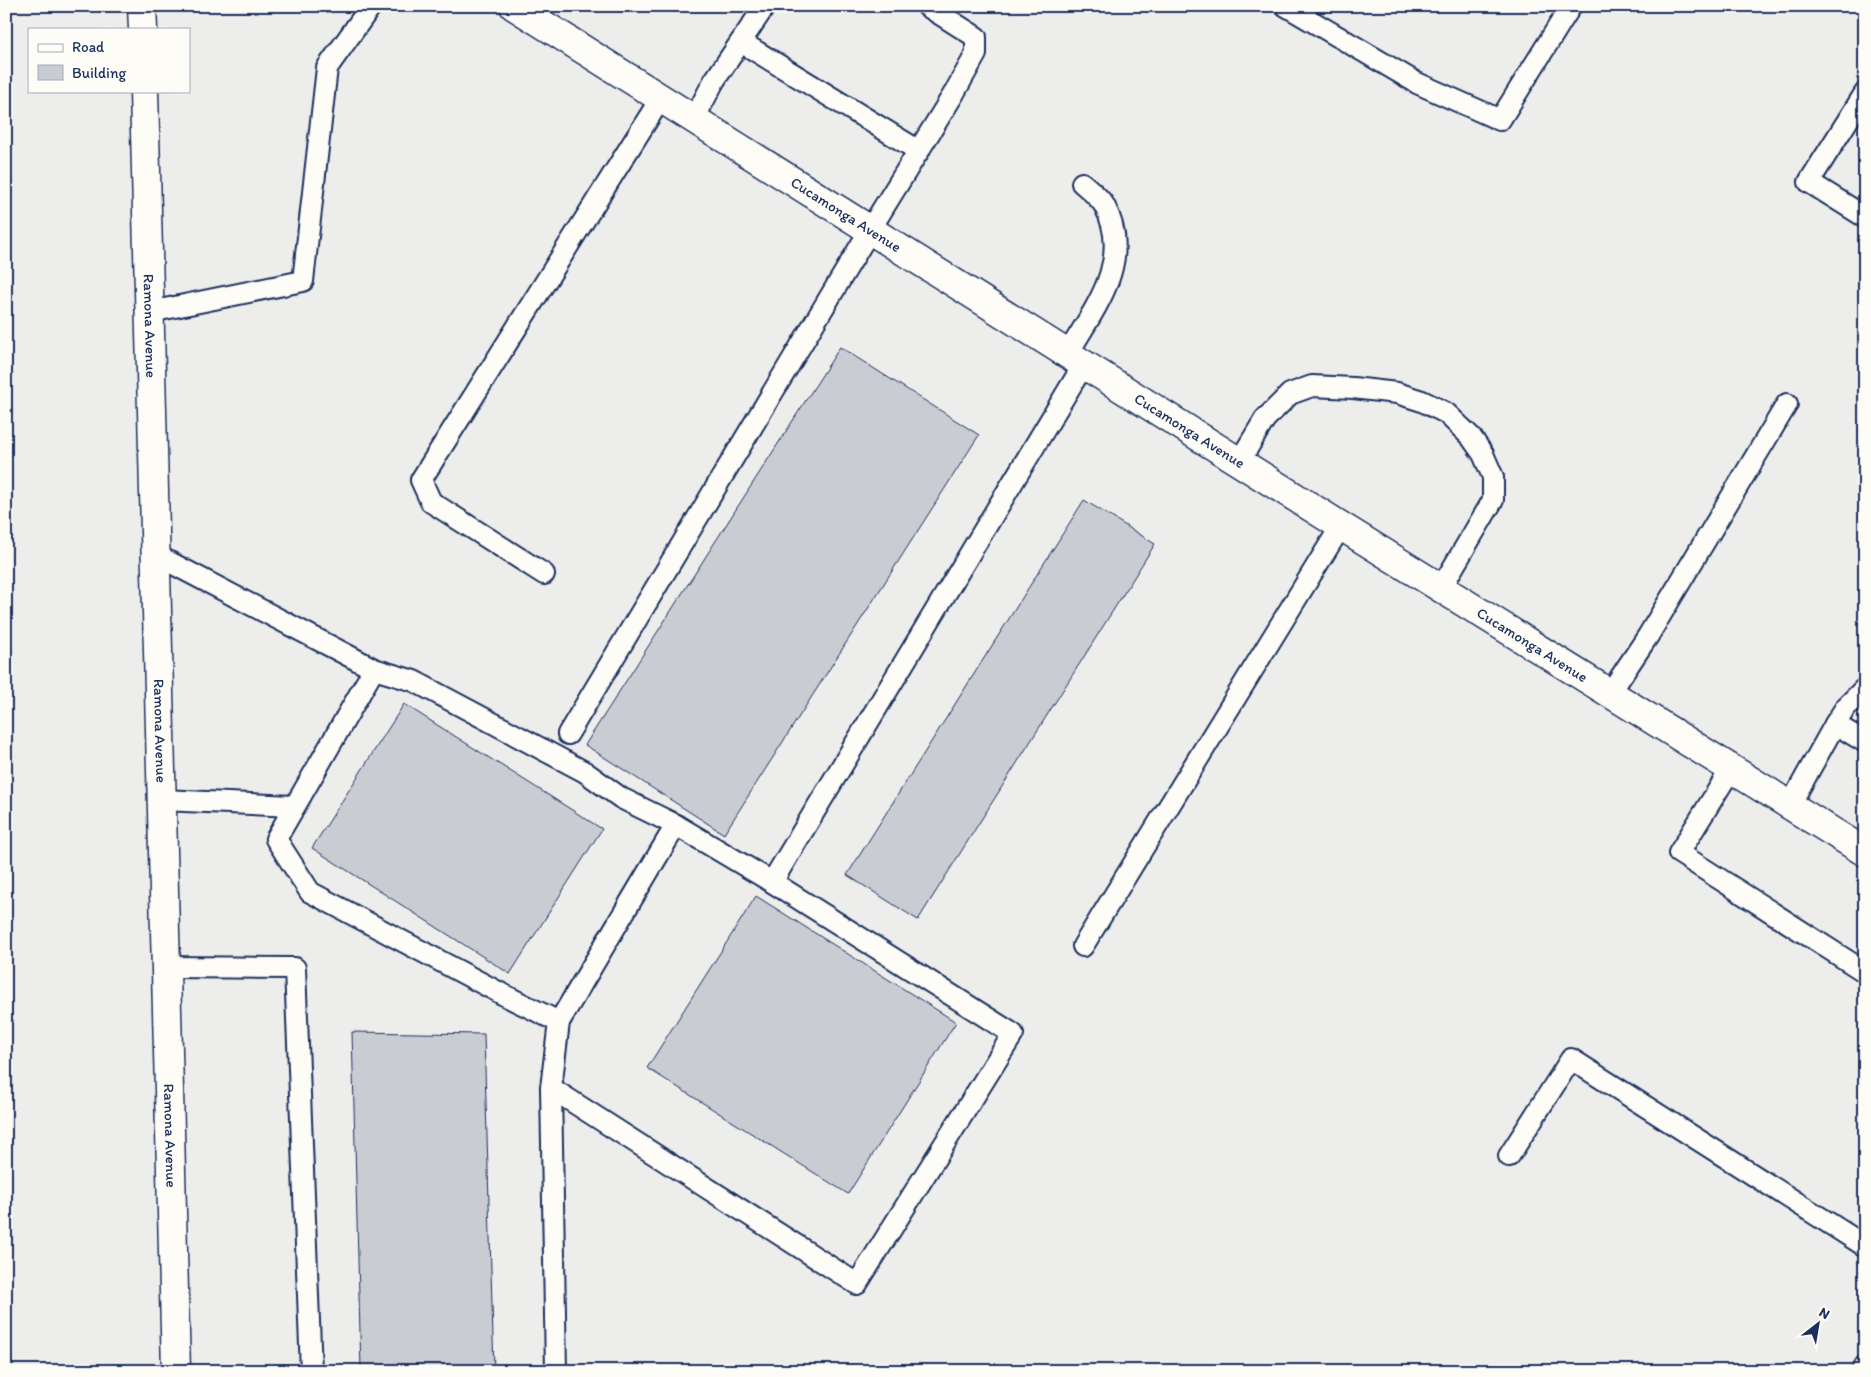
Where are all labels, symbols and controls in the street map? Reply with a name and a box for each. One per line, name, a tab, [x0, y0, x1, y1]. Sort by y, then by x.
legend	[28, 28, 190, 92]
text: Road	[72, 38, 105, 56]
text: Building	[72, 64, 126, 82]
street label: Cucamonga Avenue	[787, 173, 904, 256]
street label: Ramona Avenue	[140, 274, 160, 378]
street label: Cucamonga Avenue	[1131, 389, 1248, 472]
street label: Cucamonga Avenue	[1473, 604, 1591, 686]
street label: Ramona Avenue	[150, 679, 170, 783]
street label: Ramona Avenue	[160, 1083, 180, 1188]
north arrow	[1794, 1300, 1844, 1350]
text: N	[1816, 1304, 1833, 1323]

